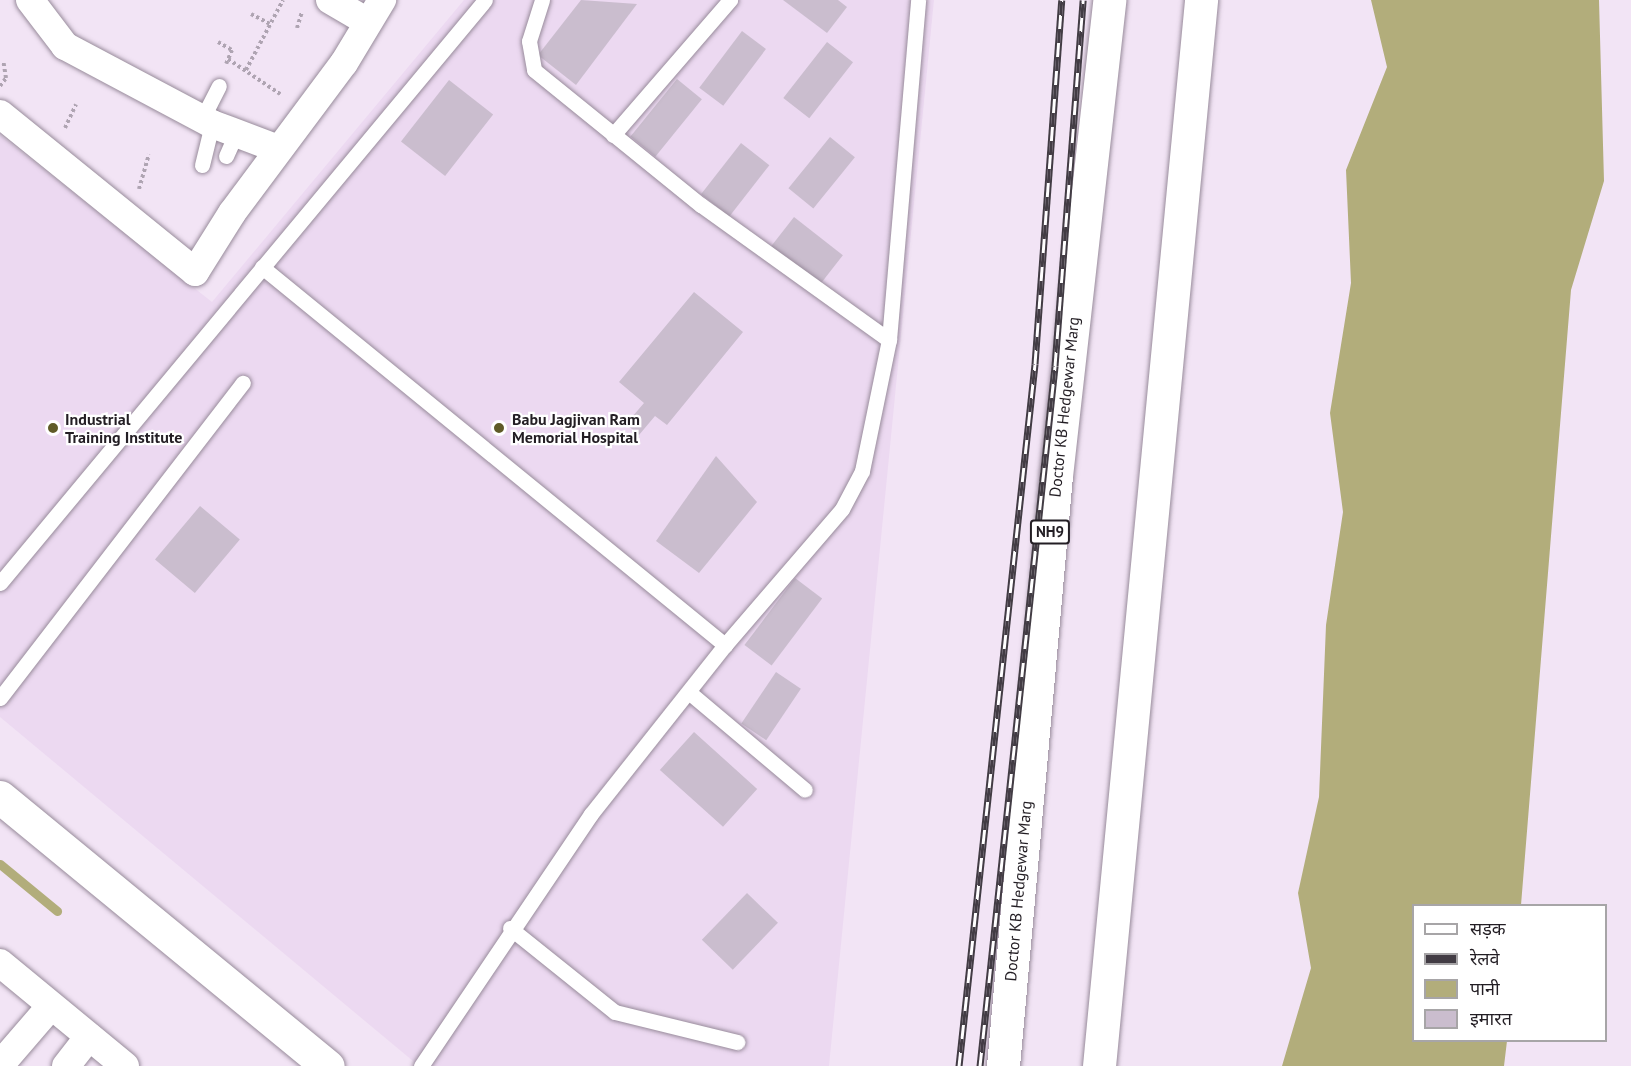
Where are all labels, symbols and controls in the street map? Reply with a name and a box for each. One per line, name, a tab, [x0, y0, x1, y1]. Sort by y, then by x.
street label: Doctor KB Hedgewar Marg	[1045, 316, 1083, 498]
place label: Industrial Training Institute	[65, 409, 182, 447]
place label: Babu Jagjivan Ram Memorial Hospital	[512, 409, 640, 447]
marker: Babu Jagjivan Ram Memorial Hospital	[490, 419, 508, 437]
marker: Industrial Training Institute	[46, 421, 60, 435]
road number: NH9	[1029, 520, 1071, 544]
street label: Doctor KB Hedgewar Marg	[1001, 800, 1035, 982]
legend	[1412, 904, 1607, 1042]
text: सड़क	[1470, 917, 1506, 940]
text: रेलवे	[1470, 947, 1500, 970]
text: पानी	[1470, 977, 1500, 1000]
text: इमारत	[1470, 1007, 1512, 1030]

